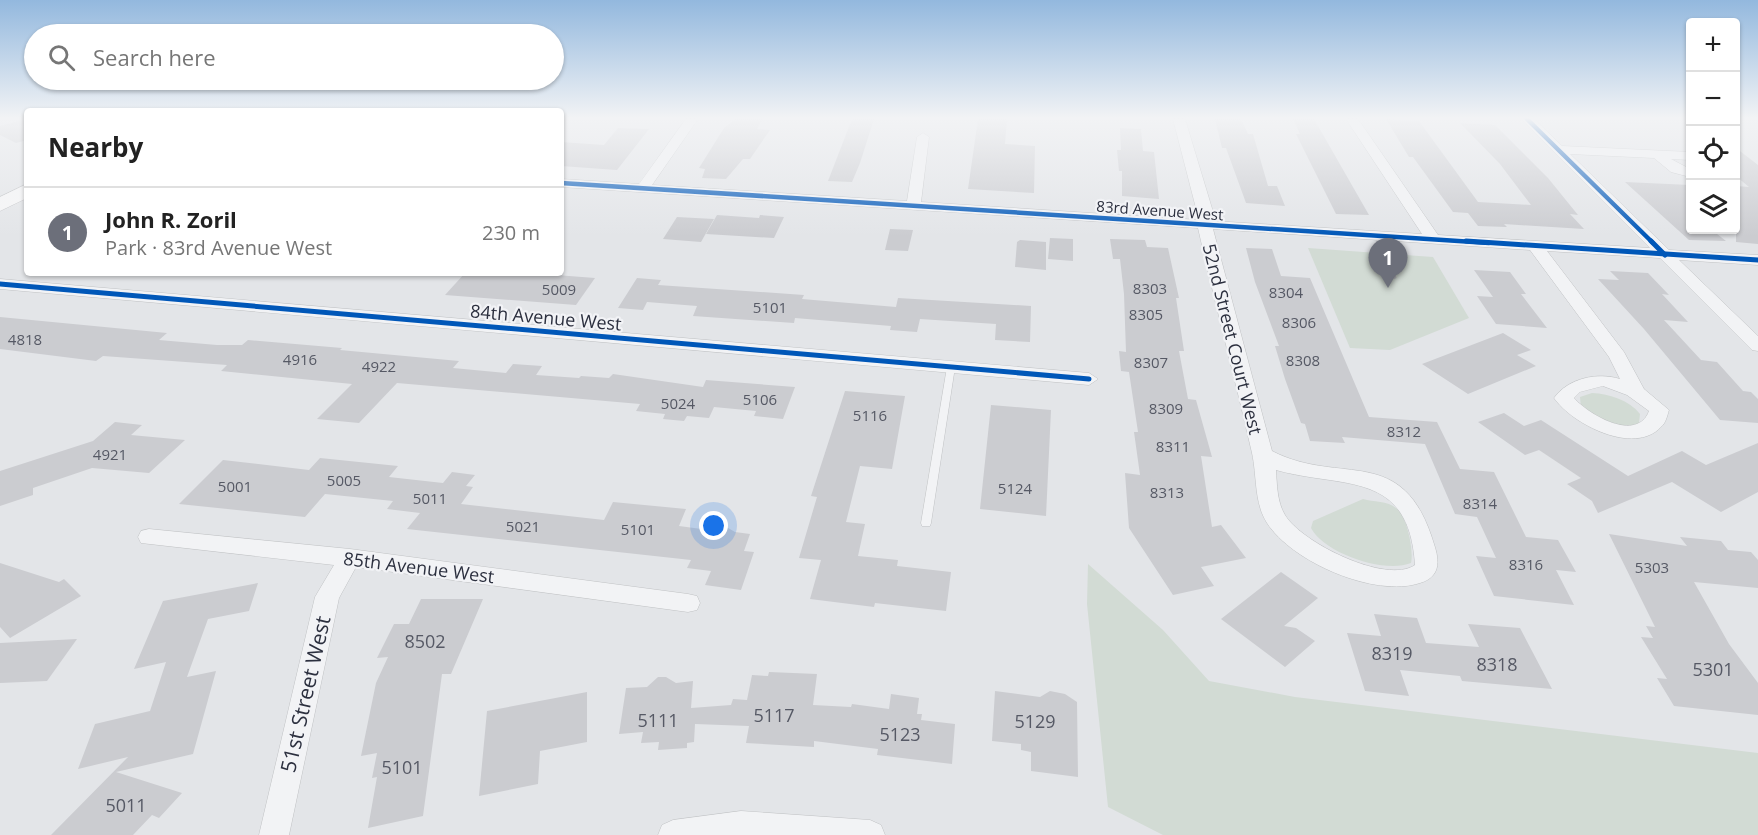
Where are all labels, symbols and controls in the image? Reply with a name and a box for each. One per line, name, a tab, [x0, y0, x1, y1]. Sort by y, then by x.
map controls	[1686, 18, 1740, 234]
button: +	[1686, 18, 1740, 72]
search box	[24, 24, 564, 90]
icon: search	[45, 41, 78, 74]
text: Search here	[93, 42, 216, 72]
button: −	[1686, 72, 1740, 126]
button: locate	[1686, 126, 1740, 180]
text: Nearby	[48, 129, 143, 165]
button: layers	[1686, 180, 1740, 234]
street label: 83rd Avenue West	[1096, 196, 1224, 224]
text: John R. Zoril	[105, 204, 237, 234]
text: 1	[62, 219, 73, 246]
text: 230 m	[482, 219, 540, 246]
text: Park · 83rd Avenue West	[105, 234, 332, 261]
pin: 1	[1368, 238, 1408, 288]
street label: 52nd Street Court West	[1198, 241, 1268, 437]
house number: 8303	[1133, 278, 1167, 298]
house number: 5009	[542, 279, 576, 299]
house number: 8304	[1269, 282, 1304, 302]
house number: 5101	[753, 297, 787, 317]
street label: 84th Avenue West	[469, 298, 623, 336]
house number: 8305	[1129, 304, 1163, 324]
house number: 8306	[1282, 312, 1316, 332]
house number: 4818	[8, 329, 42, 349]
house number: 4916	[283, 349, 317, 369]
house number: 8308	[1286, 350, 1320, 370]
house number: 8307	[1134, 352, 1168, 372]
house number: 4922	[362, 356, 396, 376]
house number: 5106	[743, 389, 777, 409]
house number: 5024	[661, 393, 696, 413]
house number: 8309	[1149, 398, 1183, 418]
house number: 5116	[853, 405, 887, 425]
house number: 8312	[1387, 421, 1421, 441]
house number: 8311	[1156, 436, 1190, 456]
house number: 4921	[93, 444, 127, 464]
house number: 5005	[327, 470, 361, 490]
house number: 5001	[218, 476, 252, 496]
house number: 5124	[998, 478, 1033, 498]
house number: 8313	[1150, 482, 1184, 502]
house number: 5011	[413, 488, 447, 508]
house number: 8314	[1463, 493, 1498, 513]
your location	[699, 511, 728, 540]
house number: 5021	[506, 516, 540, 536]
house number: 5101	[621, 519, 655, 539]
street label: 85th Avenue West	[342, 546, 496, 588]
house number: 8316	[1509, 554, 1543, 574]
house number: 5303	[1635, 557, 1669, 577]
street label: 51st Street West	[273, 613, 337, 775]
house number: 8502	[404, 629, 446, 653]
house number: 8319	[1371, 641, 1413, 665]
house number: 8318	[1476, 652, 1518, 676]
house number: 5301	[1692, 657, 1734, 681]
house number: 5117	[753, 703, 795, 727]
house number: 5111	[637, 708, 679, 732]
house number: 5129	[1014, 709, 1056, 733]
house number: 5123	[879, 722, 921, 746]
house number: 5101	[381, 755, 423, 779]
house number: 5011	[105, 793, 147, 817]

